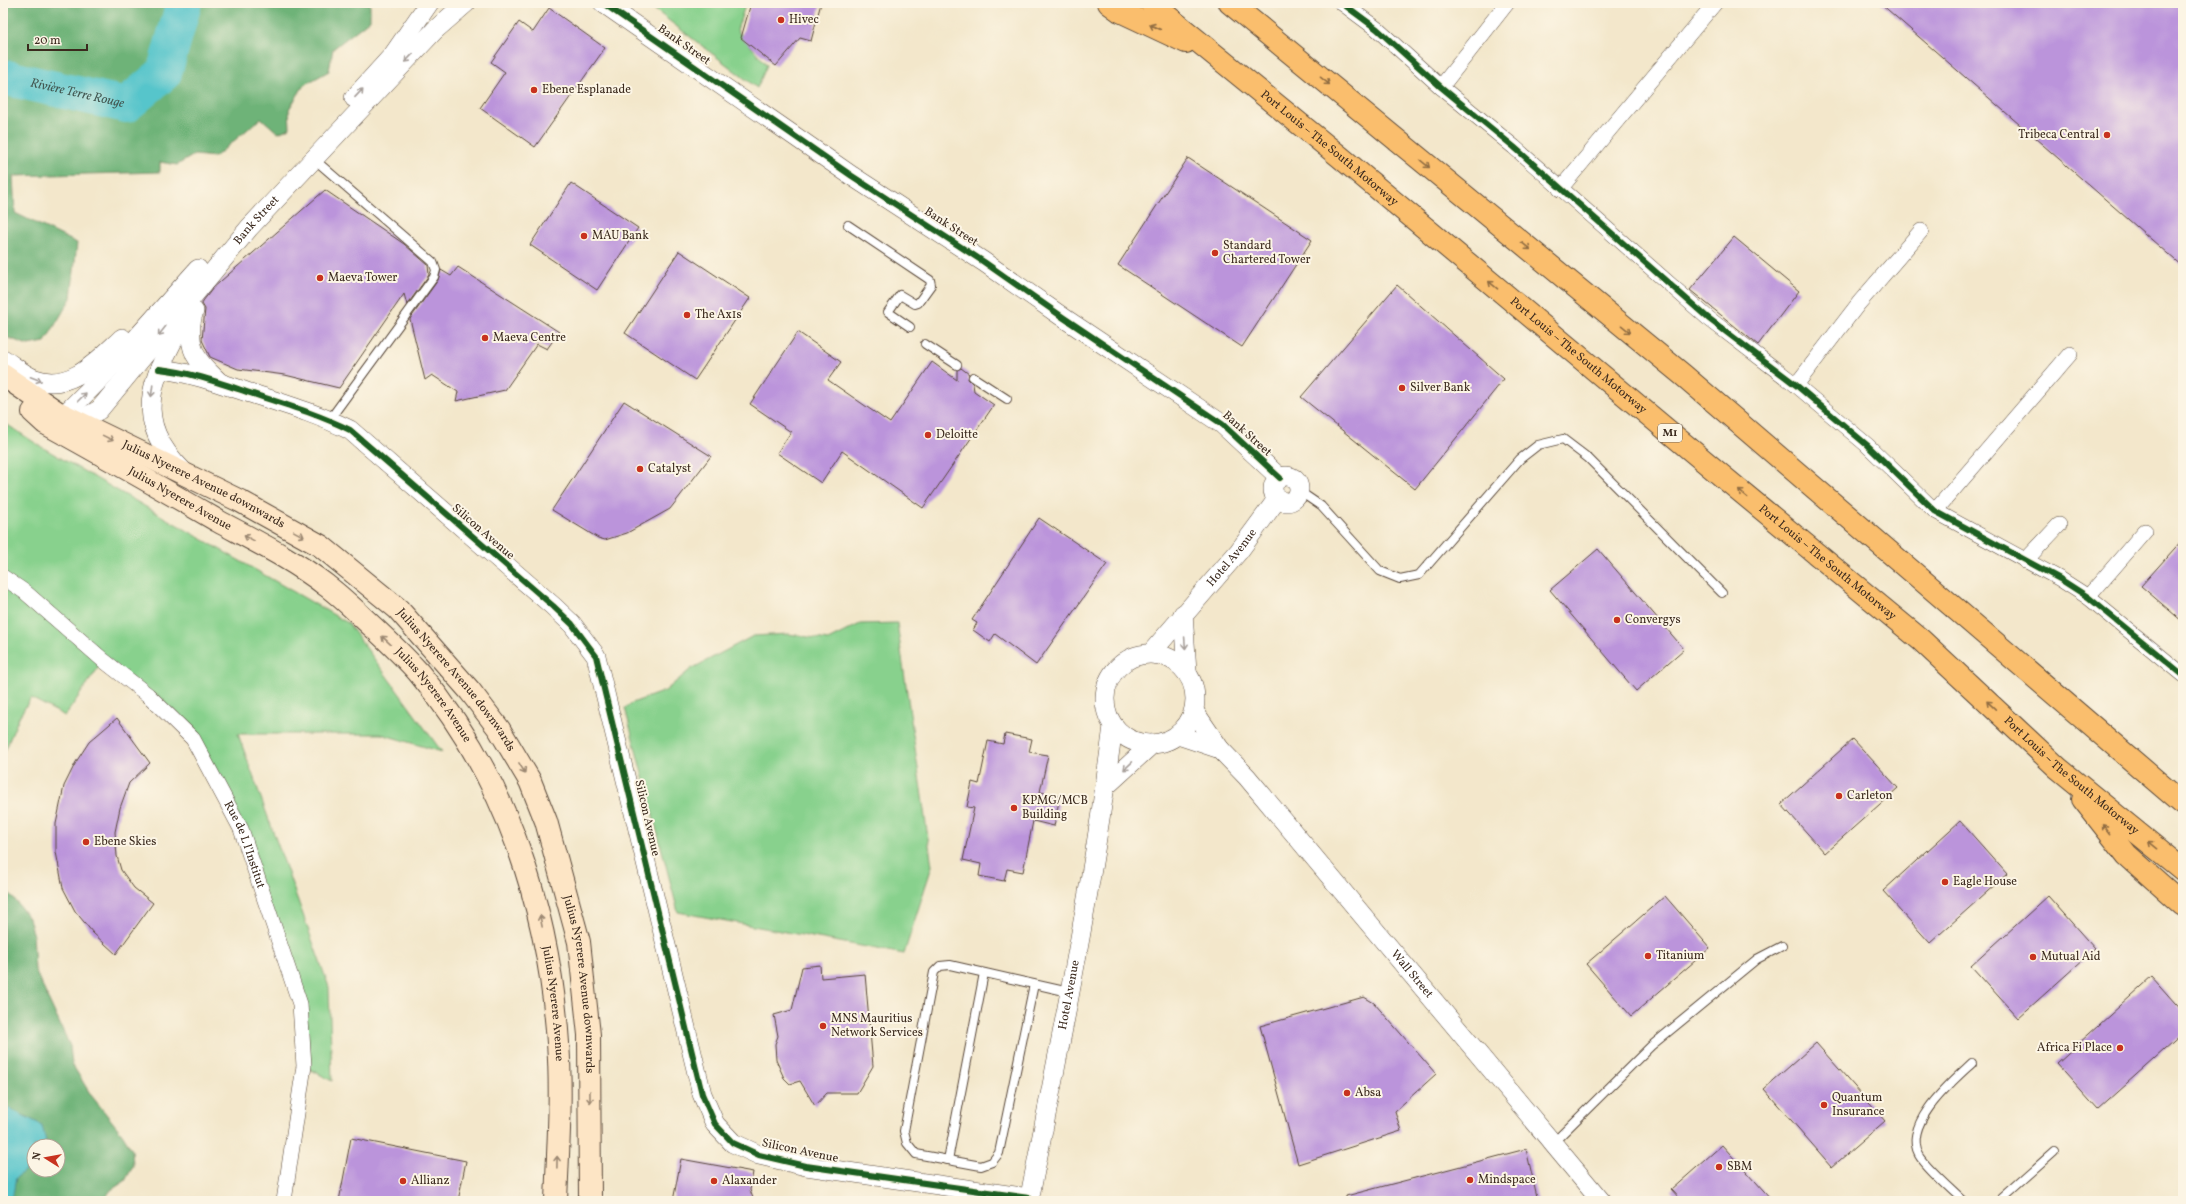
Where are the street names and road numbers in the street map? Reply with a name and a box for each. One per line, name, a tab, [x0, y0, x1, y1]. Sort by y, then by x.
street label: Bank Street	[654, 21, 714, 69]
street label: Port Louis – The South Motorway	[1257, 87, 1402, 210]
street label: Bank Street	[230, 192, 283, 248]
street label: Bank Street	[921, 204, 981, 250]
street label: Port Louis – The South Motorway	[1506, 294, 1650, 418]
street label: Bank Street	[1219, 408, 1275, 460]
road number: M1	[1658, 424, 1682, 442]
street label: Julius Nyerere Avenue downwards	[120, 438, 286, 532]
street label: Julius Nyerere Avenue	[126, 465, 234, 533]
street label: Silicon Avenue	[448, 500, 518, 564]
street label: Port Louis – The South Motorway	[1755, 501, 1900, 625]
street label: Hotel Avenue	[1204, 525, 1261, 590]
street label: Julius Nyerere Avenue downwards	[393, 607, 517, 755]
street label: Julius Nyerere Avenue	[391, 646, 473, 746]
street label: Port Louis – The South Motorway	[2000, 713, 2143, 839]
street label: Silicon Avenue	[630, 778, 664, 858]
street label: Rue de L l'Institut	[220, 798, 268, 891]
street label: Julius Nyerere Avenue downwards	[559, 893, 597, 1074]
street label: Julius Nyerere Avenue	[537, 944, 567, 1062]
street label: Wall Street	[1387, 947, 1437, 1002]
street label: Hotel Avenue	[1055, 959, 1084, 1031]
street label: Silicon Avenue	[760, 1135, 840, 1167]

